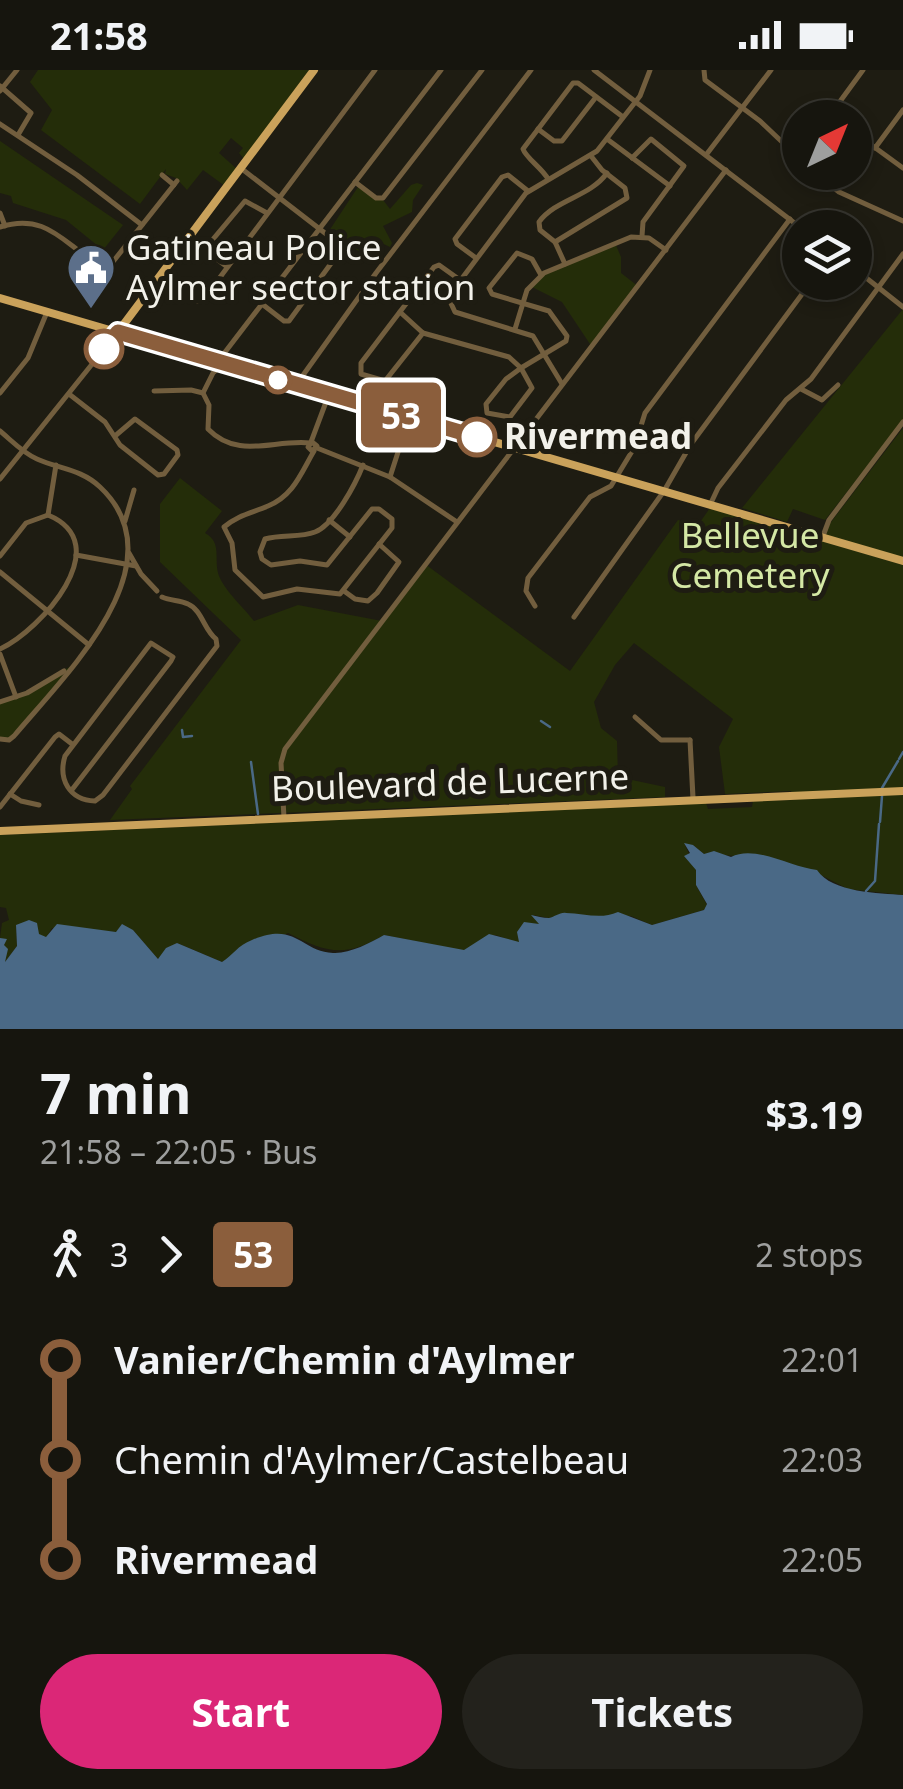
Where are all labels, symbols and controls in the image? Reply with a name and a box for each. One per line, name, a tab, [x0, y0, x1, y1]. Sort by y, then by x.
text: 21:58	[50, 9, 148, 61]
north arrow	[782, 100, 872, 190]
map controls	[782, 100, 872, 300]
button: layers	[782, 210, 872, 300]
place label: Gatineau Police Aylmer sector station	[126, 223, 475, 310]
public building icon: Gatineau Police Aylmer sector station	[65, 242, 117, 310]
unlabelled marker	[85, 330, 123, 368]
unlabelled marker	[265, 367, 291, 393]
line badge: 53	[356, 382, 446, 448]
text: 53	[381, 392, 421, 439]
place label: Rivermead	[504, 412, 692, 459]
marker: Rivermead	[458, 418, 496, 456]
park label: Bellevue Cemetery	[670, 511, 830, 598]
street label: Boulevard de Lucerne	[270, 752, 630, 811]
text: 7 min	[40, 1055, 192, 1130]
text: $3.19	[765, 1088, 863, 1140]
text: 21:58 – 22:05 · Bus	[40, 1130, 317, 1173]
icon: walk	[40, 1227, 95, 1282]
icon: forward	[143, 1227, 198, 1282]
text: 53	[233, 1231, 273, 1278]
text: 3	[110, 1233, 128, 1276]
text: 2 stops	[755, 1233, 863, 1276]
text: Vanier/Chemin d'Aylmer	[114, 1333, 575, 1385]
text: 22:01	[781, 1338, 863, 1381]
text: Chemin d'Aylmer/Castelbeau	[114, 1433, 629, 1485]
text: 22:03	[781, 1438, 863, 1481]
text: Rivermead	[114, 1533, 318, 1585]
text: 22:05	[781, 1538, 863, 1581]
button: Start	[40, 1654, 442, 1769]
button: Tickets	[462, 1654, 863, 1769]

